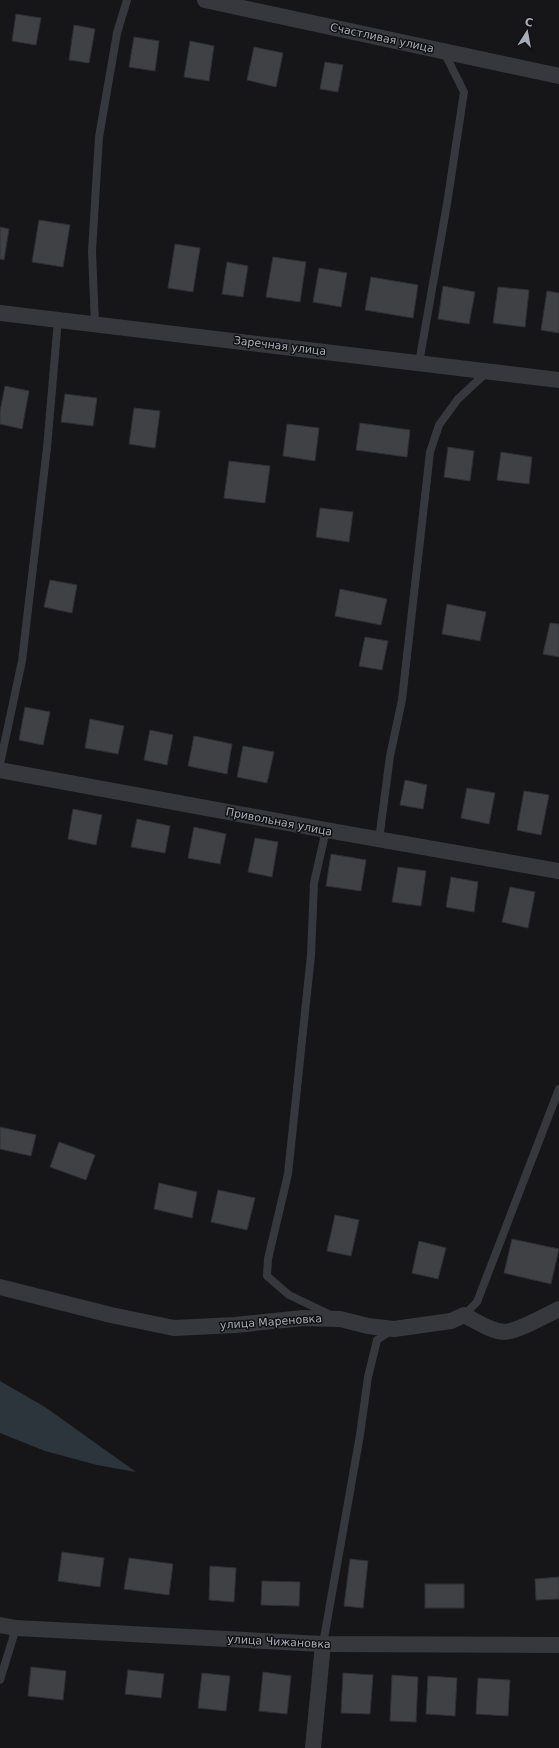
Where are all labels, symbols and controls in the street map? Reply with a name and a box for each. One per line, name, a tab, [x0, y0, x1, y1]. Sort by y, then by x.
north arrow	[507, 12, 547, 52]
text: С	[524, 16, 534, 30]
street label: Счастливая улица	[329, 21, 435, 55]
street label: Заречная улица	[233, 334, 327, 358]
street label: Привольная улица	[225, 805, 333, 839]
street label: улица Мареновка	[220, 1312, 322, 1332]
street label: улица Чижановка	[227, 1633, 331, 1651]

